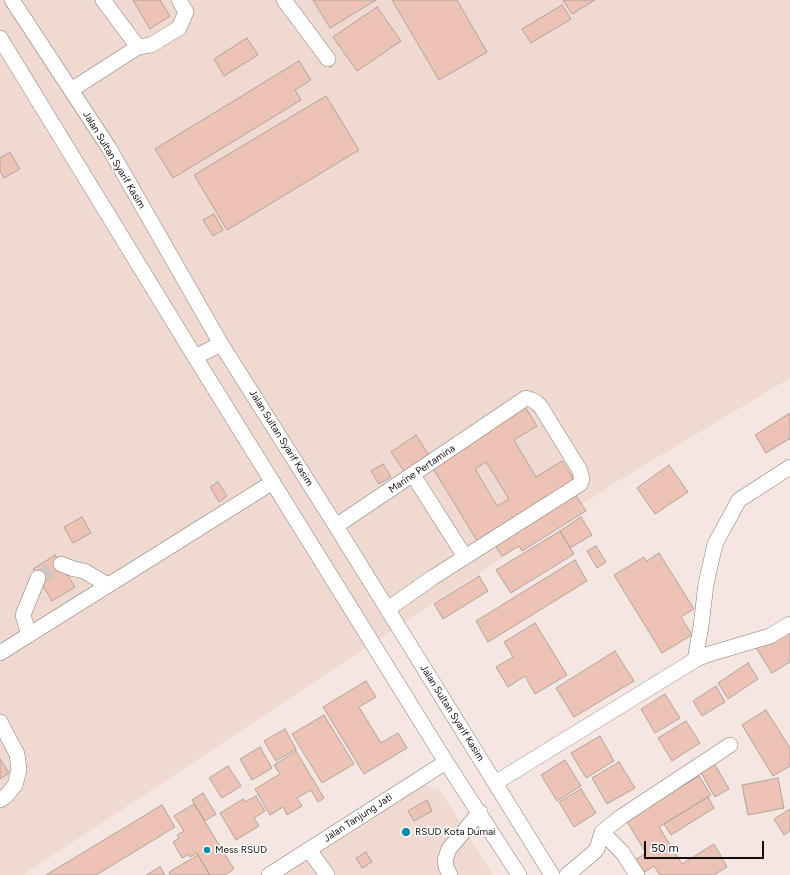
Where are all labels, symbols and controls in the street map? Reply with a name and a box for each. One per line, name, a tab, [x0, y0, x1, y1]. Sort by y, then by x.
street label: Jalan Sultan Syarif Kasim	[80, 109, 148, 211]
street label: Jalan Sultan Syarif Kasim	[246, 388, 316, 488]
street label: Marine Pertamina	[386, 442, 458, 496]
street label: Jalan Sultan Syarif Kasim	[417, 663, 487, 763]
street label: Jalan Tanjung Jati	[321, 791, 395, 845]
marker: RSUD Kota Dumai	[400, 826, 412, 838]
place label: RSUD Kota Dumai	[415, 826, 495, 838]
scale bar	[646, 833, 766, 859]
text: 50 m	[651, 841, 679, 855]
place label: Mess RSUD	[215, 844, 267, 856]
marker: Mess RSUD	[202, 845, 212, 855]

